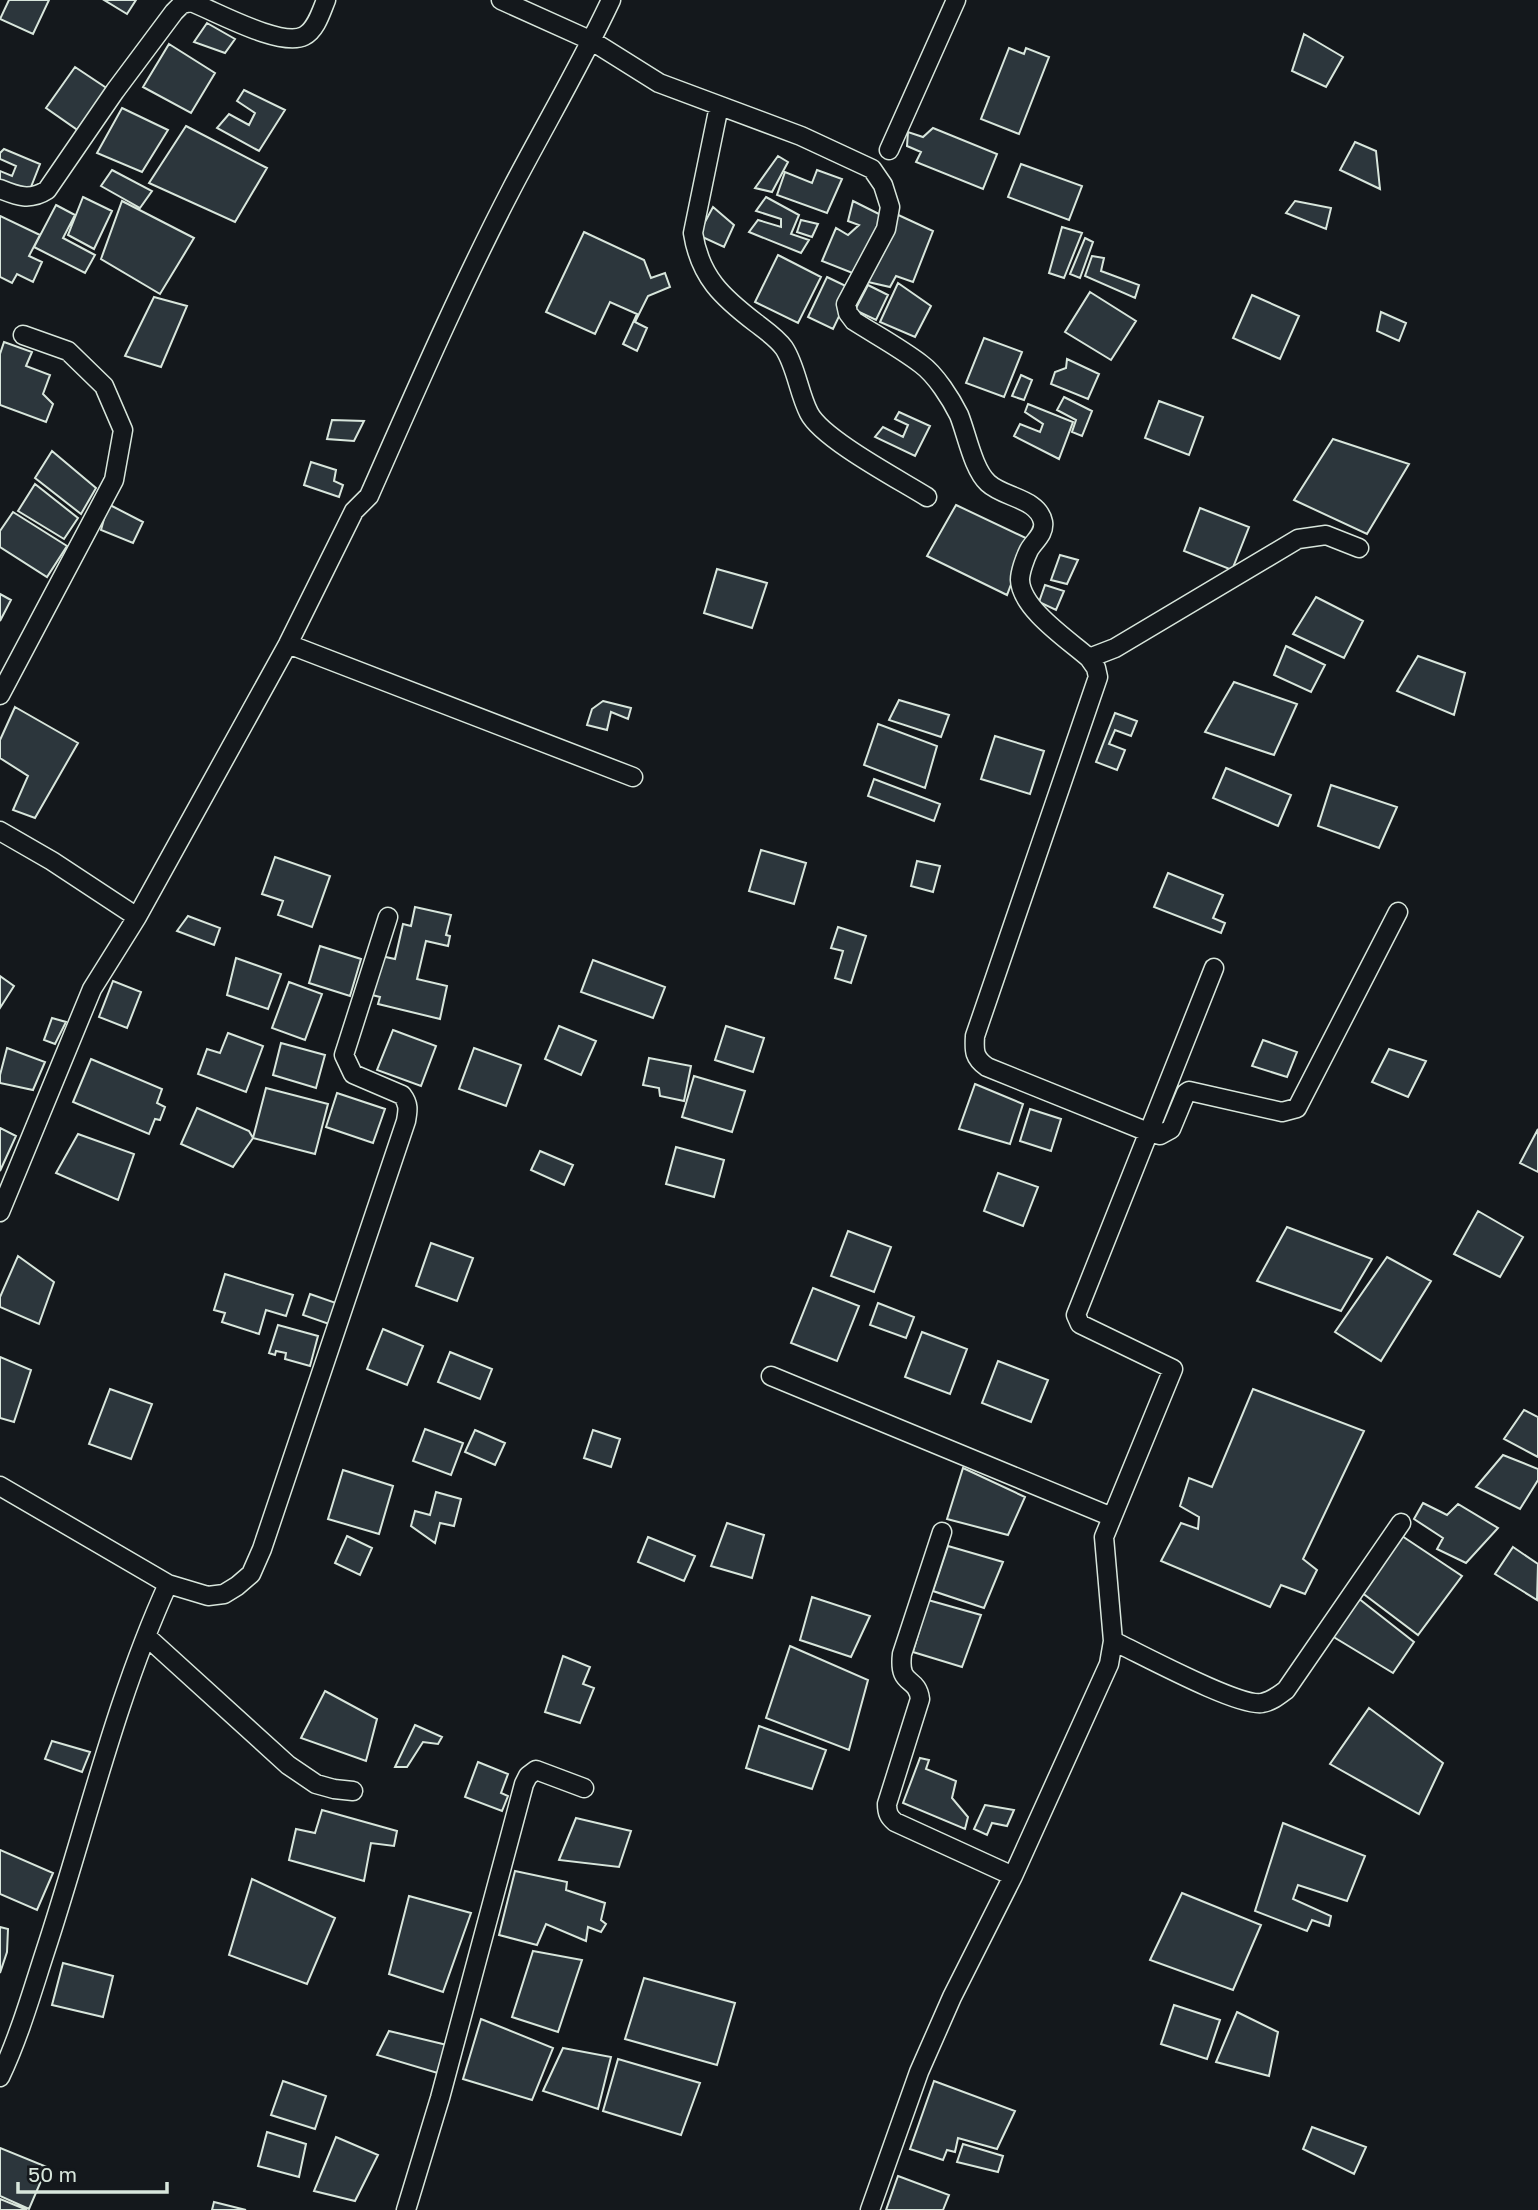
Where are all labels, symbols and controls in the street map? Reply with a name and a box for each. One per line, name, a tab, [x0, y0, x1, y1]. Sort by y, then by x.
scale bar	[18, 2150, 166, 2194]
text: 50 m	[28, 2161, 77, 2187]

